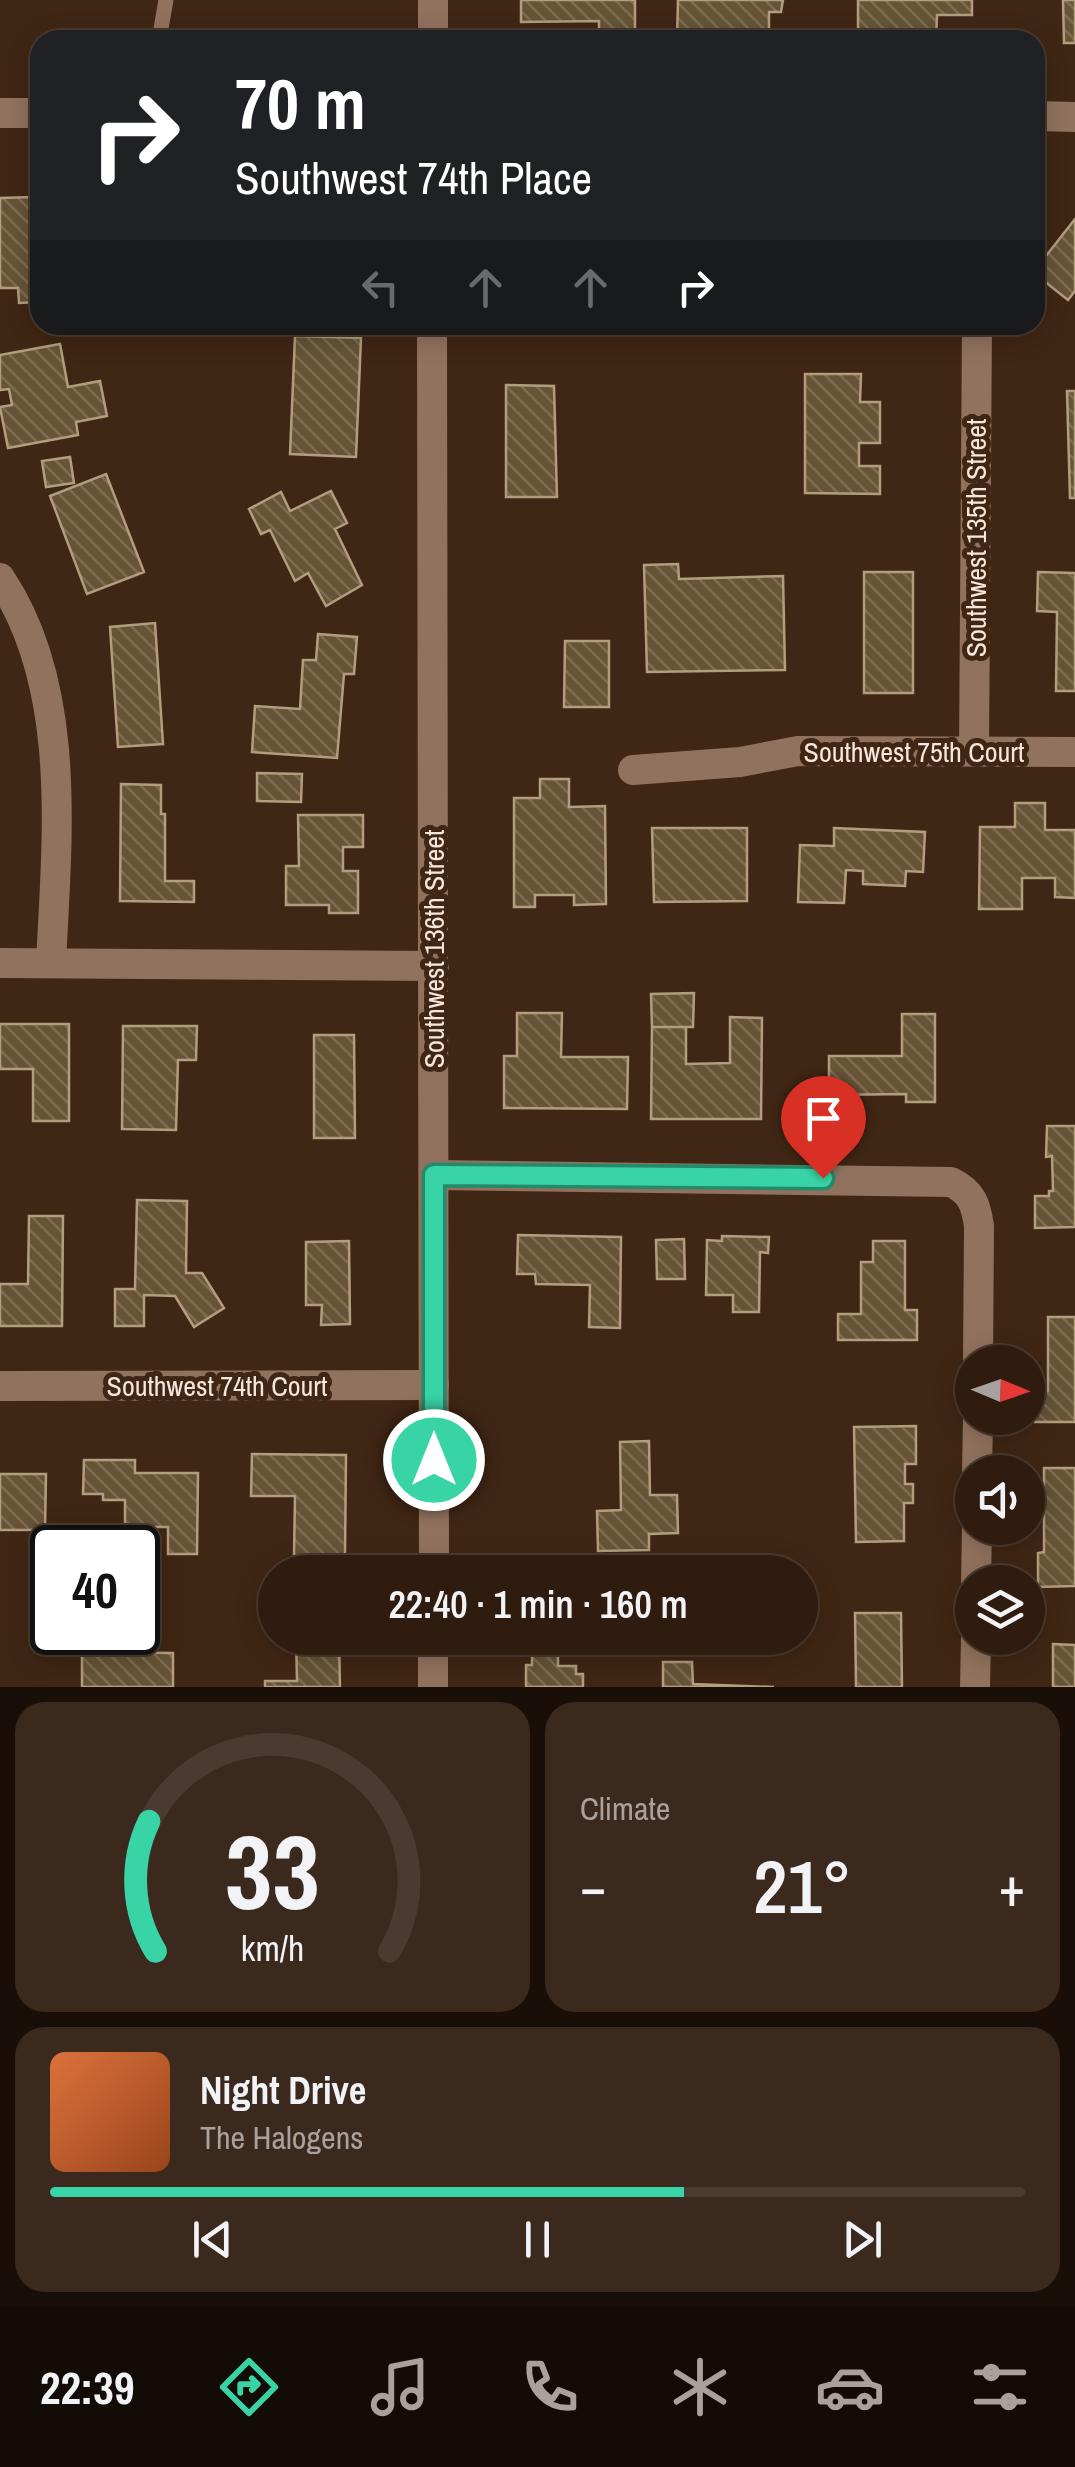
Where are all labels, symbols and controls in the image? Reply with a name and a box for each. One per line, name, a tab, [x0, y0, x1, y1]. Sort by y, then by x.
text: 70 m	[235, 57, 366, 151]
icon: right	[70, 70, 200, 200]
text: Southwest 74th Place	[235, 147, 592, 208]
icon: left	[353, 260, 408, 315]
icon: ahead	[458, 260, 513, 315]
icon: ahead	[563, 260, 618, 315]
icon: right	[668, 260, 723, 315]
street label: Southwest 135th Street	[957, 419, 995, 657]
street label: Southwest 75th Court	[804, 733, 1024, 771]
street label: Southwest 136th Street	[415, 830, 453, 1068]
pin	[781, 1076, 866, 1179]
icon: arrive	[796, 1091, 851, 1146]
north arrow	[955, 1345, 1045, 1435]
map controls	[955, 1345, 1045, 1655]
street label: Southwest 74th Court	[107, 1367, 327, 1405]
position arrow	[382, 1408, 486, 1512]
button: sound	[955, 1455, 1045, 1545]
speed limit sign: 40	[30, 1525, 160, 1655]
button: layers	[955, 1565, 1045, 1655]
text: 22:40 · 1 min · 160 m	[388, 1579, 688, 1630]
text: Climate	[580, 1787, 670, 1830]
text: 33	[225, 1801, 320, 1941]
text: 21°	[753, 1835, 852, 1936]
text: −	[580, 1849, 606, 1923]
text: +	[999, 1849, 1025, 1923]
text: km/h	[241, 1924, 304, 1972]
text: Night Drive	[200, 2065, 366, 2116]
text: The Halogens	[200, 2116, 363, 2159]
icon: previous	[185, 2212, 240, 2267]
icon: pause	[510, 2212, 565, 2267]
icon: next	[835, 2212, 890, 2267]
icon: directions	[214, 2352, 284, 2422]
icon: music	[365, 2352, 435, 2422]
icon: phone	[515, 2352, 585, 2422]
icon: climate	[665, 2352, 735, 2422]
icon: car	[815, 2352, 885, 2422]
icon: filters	[965, 2352, 1035, 2422]
text: 22:39	[40, 2357, 134, 2418]

